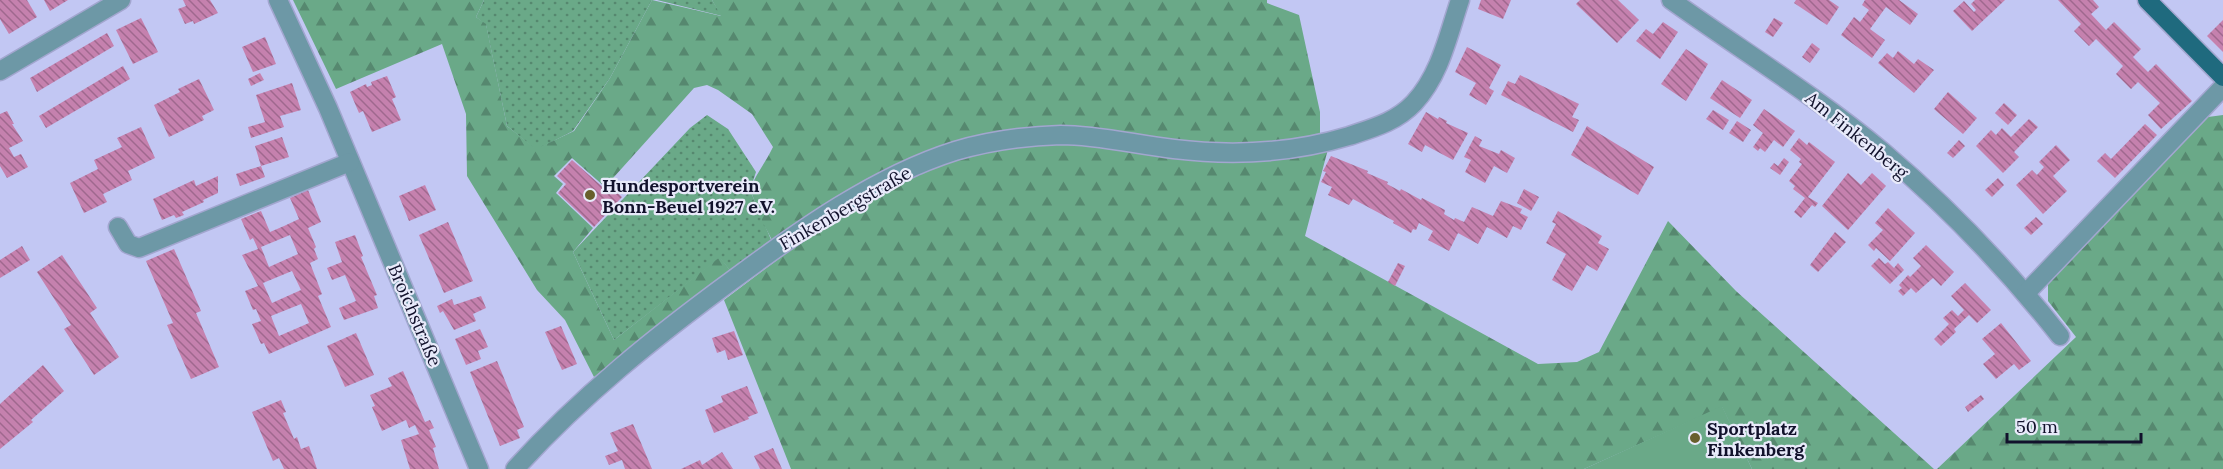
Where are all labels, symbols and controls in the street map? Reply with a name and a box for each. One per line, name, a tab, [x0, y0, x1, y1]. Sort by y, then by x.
street label: Am Finkenberg	[1800, 86, 1914, 184]
street label: Finkenbergstraße	[775, 161, 915, 255]
place label: Hundesportverein Bonn-Beuel 1927 e.V.	[602, 174, 775, 218]
marker: Hundesportverein Bonn-Beuel 1927 e.V.	[583, 188, 597, 202]
street label: Broichstraße	[383, 260, 447, 370]
scale bar	[2007, 406, 2140, 444]
text: 50 m	[2016, 415, 2058, 438]
place label: Sportplatz Finkenberg	[1707, 417, 1805, 461]
marker: Sportplatz Finkenberg	[1688, 431, 1702, 445]

